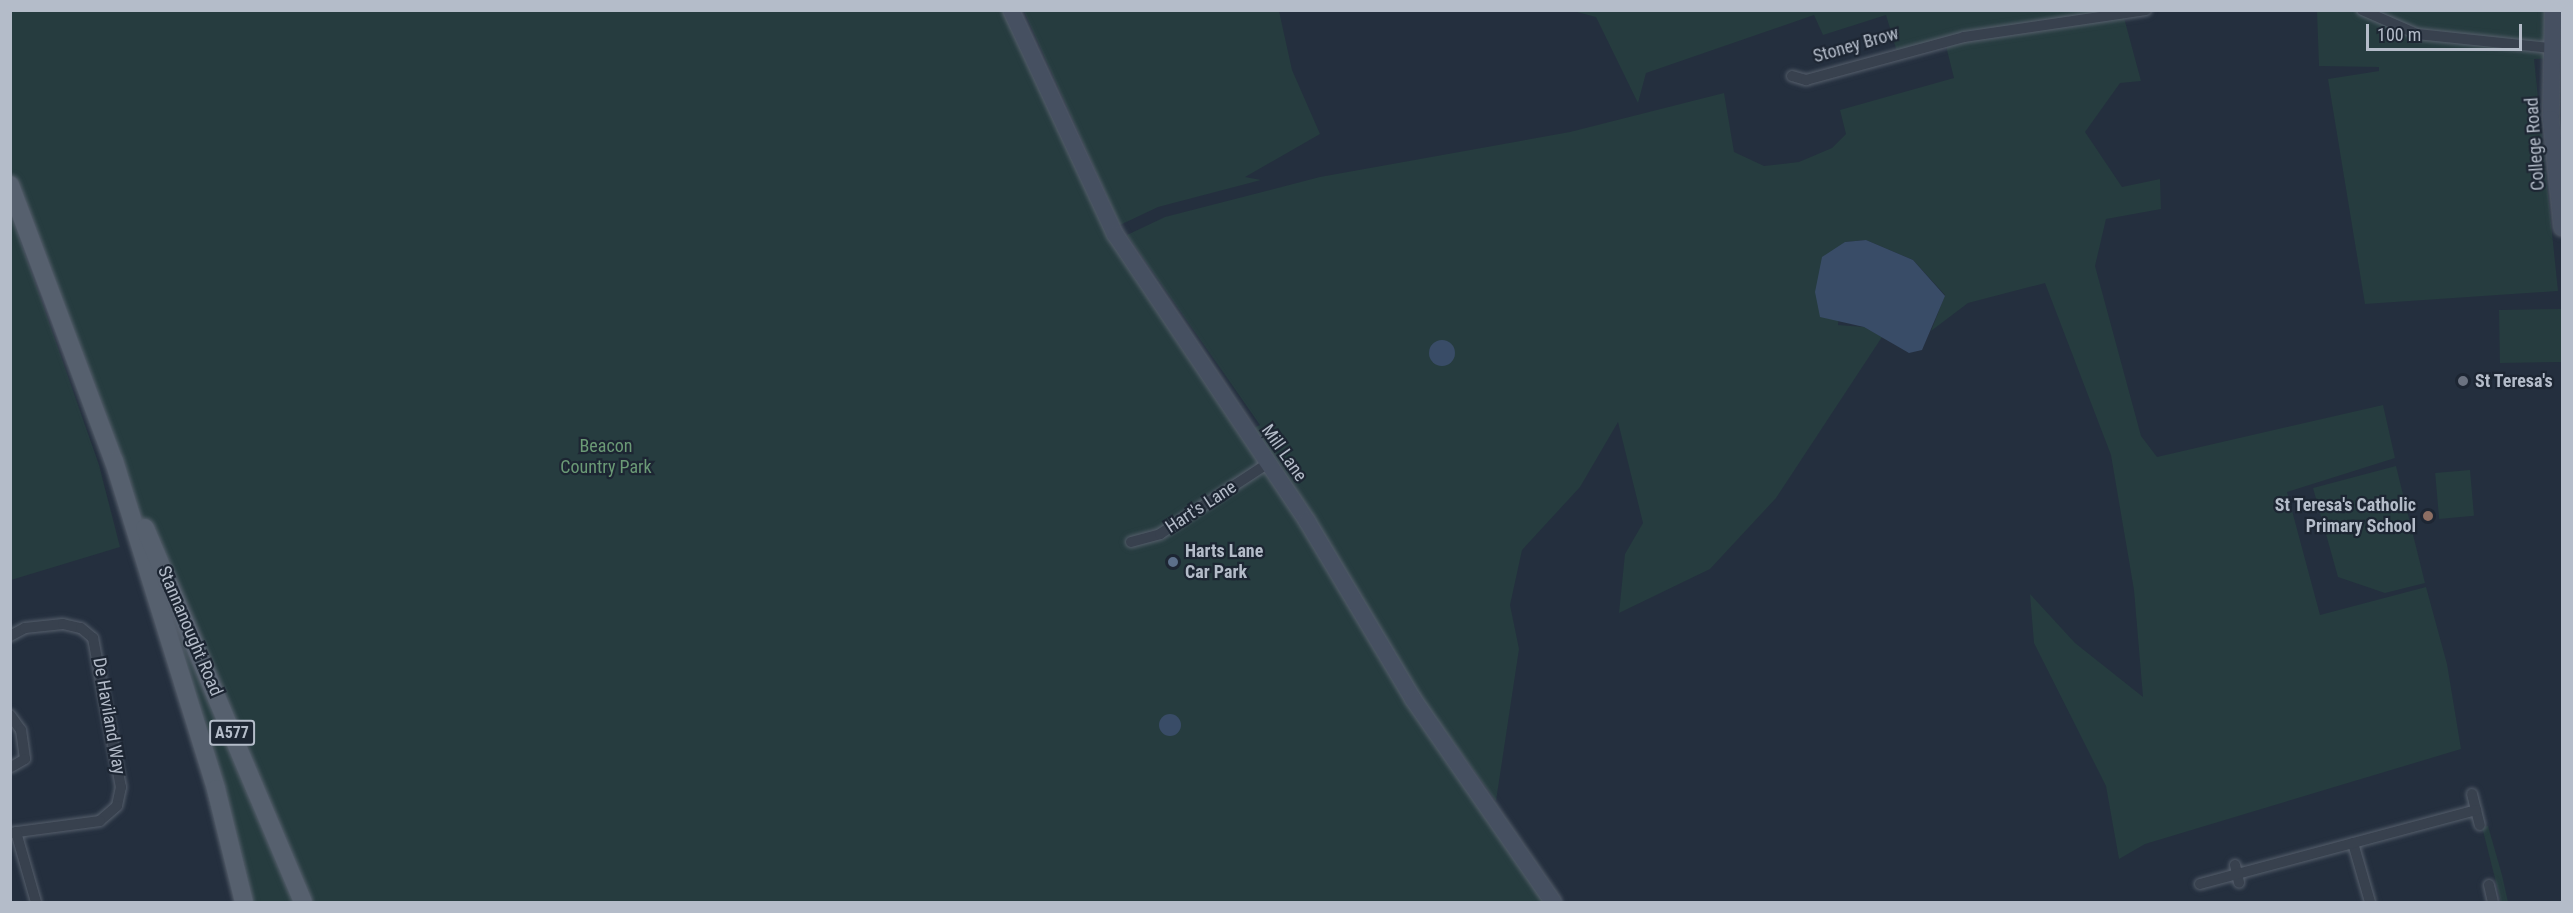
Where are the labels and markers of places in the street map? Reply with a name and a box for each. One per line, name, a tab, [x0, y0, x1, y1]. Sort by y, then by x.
place label: St Teresa's	[2475, 370, 2553, 392]
marker: St Teresa's	[2456, 374, 2470, 388]
place label: St Teresa's Catholic Primary School	[2274, 495, 2416, 538]
marker: St Teresa's Catholic Primary School	[2421, 509, 2435, 523]
place label: Harts Lane Car Park	[1185, 541, 1263, 584]
marker: Harts Lane Car Park	[1166, 555, 1180, 569]

